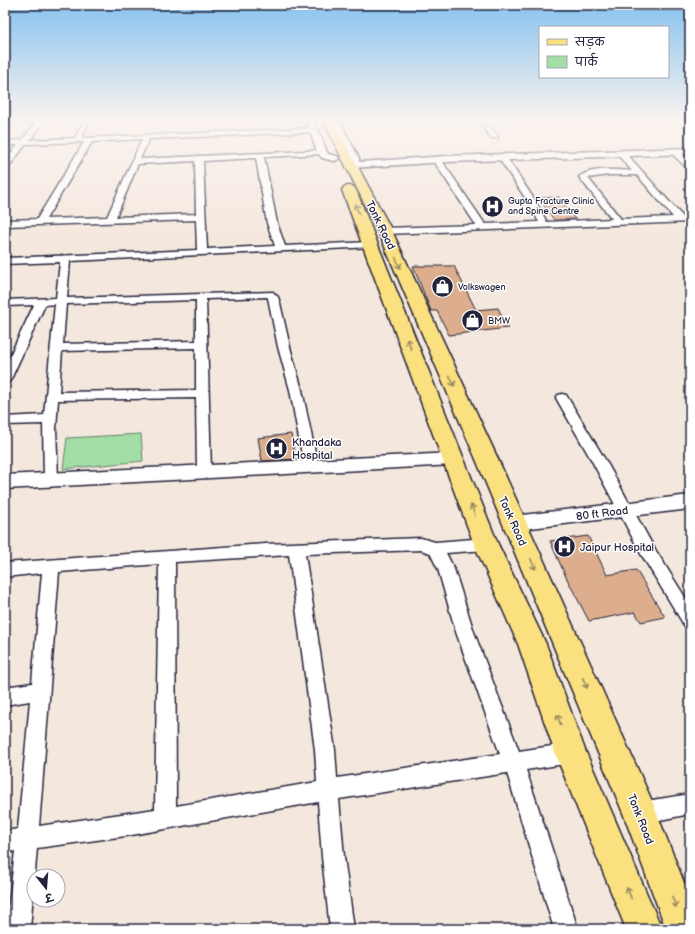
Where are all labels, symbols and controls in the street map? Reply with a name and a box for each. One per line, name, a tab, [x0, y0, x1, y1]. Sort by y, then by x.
legend	[539, 26, 669, 78]
text: सड़क	[574, 35, 606, 50]
text: पार्क	[574, 52, 599, 70]
hospital icon: Gupta Fracture Clinic and Spine Centre	[479, 193, 505, 219]
place label: Gupta Fracture Clinic and Spine Centre	[508, 196, 594, 217]
street label: Tonk Road	[363, 199, 398, 252]
one-way arrow	[353, 203, 360, 215]
one-way arrow	[395, 256, 403, 268]
shop icon: Volkswagen	[430, 274, 456, 300]
place label: Volkswagen	[458, 282, 506, 293]
shop icon: BMW	[460, 308, 486, 334]
place label: BMW	[488, 316, 511, 327]
one-way arrow	[404, 339, 412, 351]
one-way arrow	[449, 375, 456, 387]
hospital icon: Khandaka Hospital	[263, 435, 289, 461]
place label: Khandaka Hospital	[292, 436, 342, 462]
street label: Tonk Road	[496, 494, 529, 548]
one-way arrow	[468, 504, 476, 516]
street label: 80 ft Road	[575, 504, 629, 523]
hospital icon: Jaipur Hospital	[552, 534, 578, 560]
place label: Jaipur Hospital	[580, 541, 654, 554]
one-way arrow	[529, 558, 537, 570]
one-way arrow	[581, 677, 589, 689]
one-way arrow	[555, 715, 563, 727]
street label: Tonk Road	[625, 792, 656, 846]
north arrow	[26, 868, 66, 908]
one-way arrow	[625, 887, 632, 899]
text: उ	[42, 890, 55, 905]
one-way arrow	[670, 896, 678, 908]

